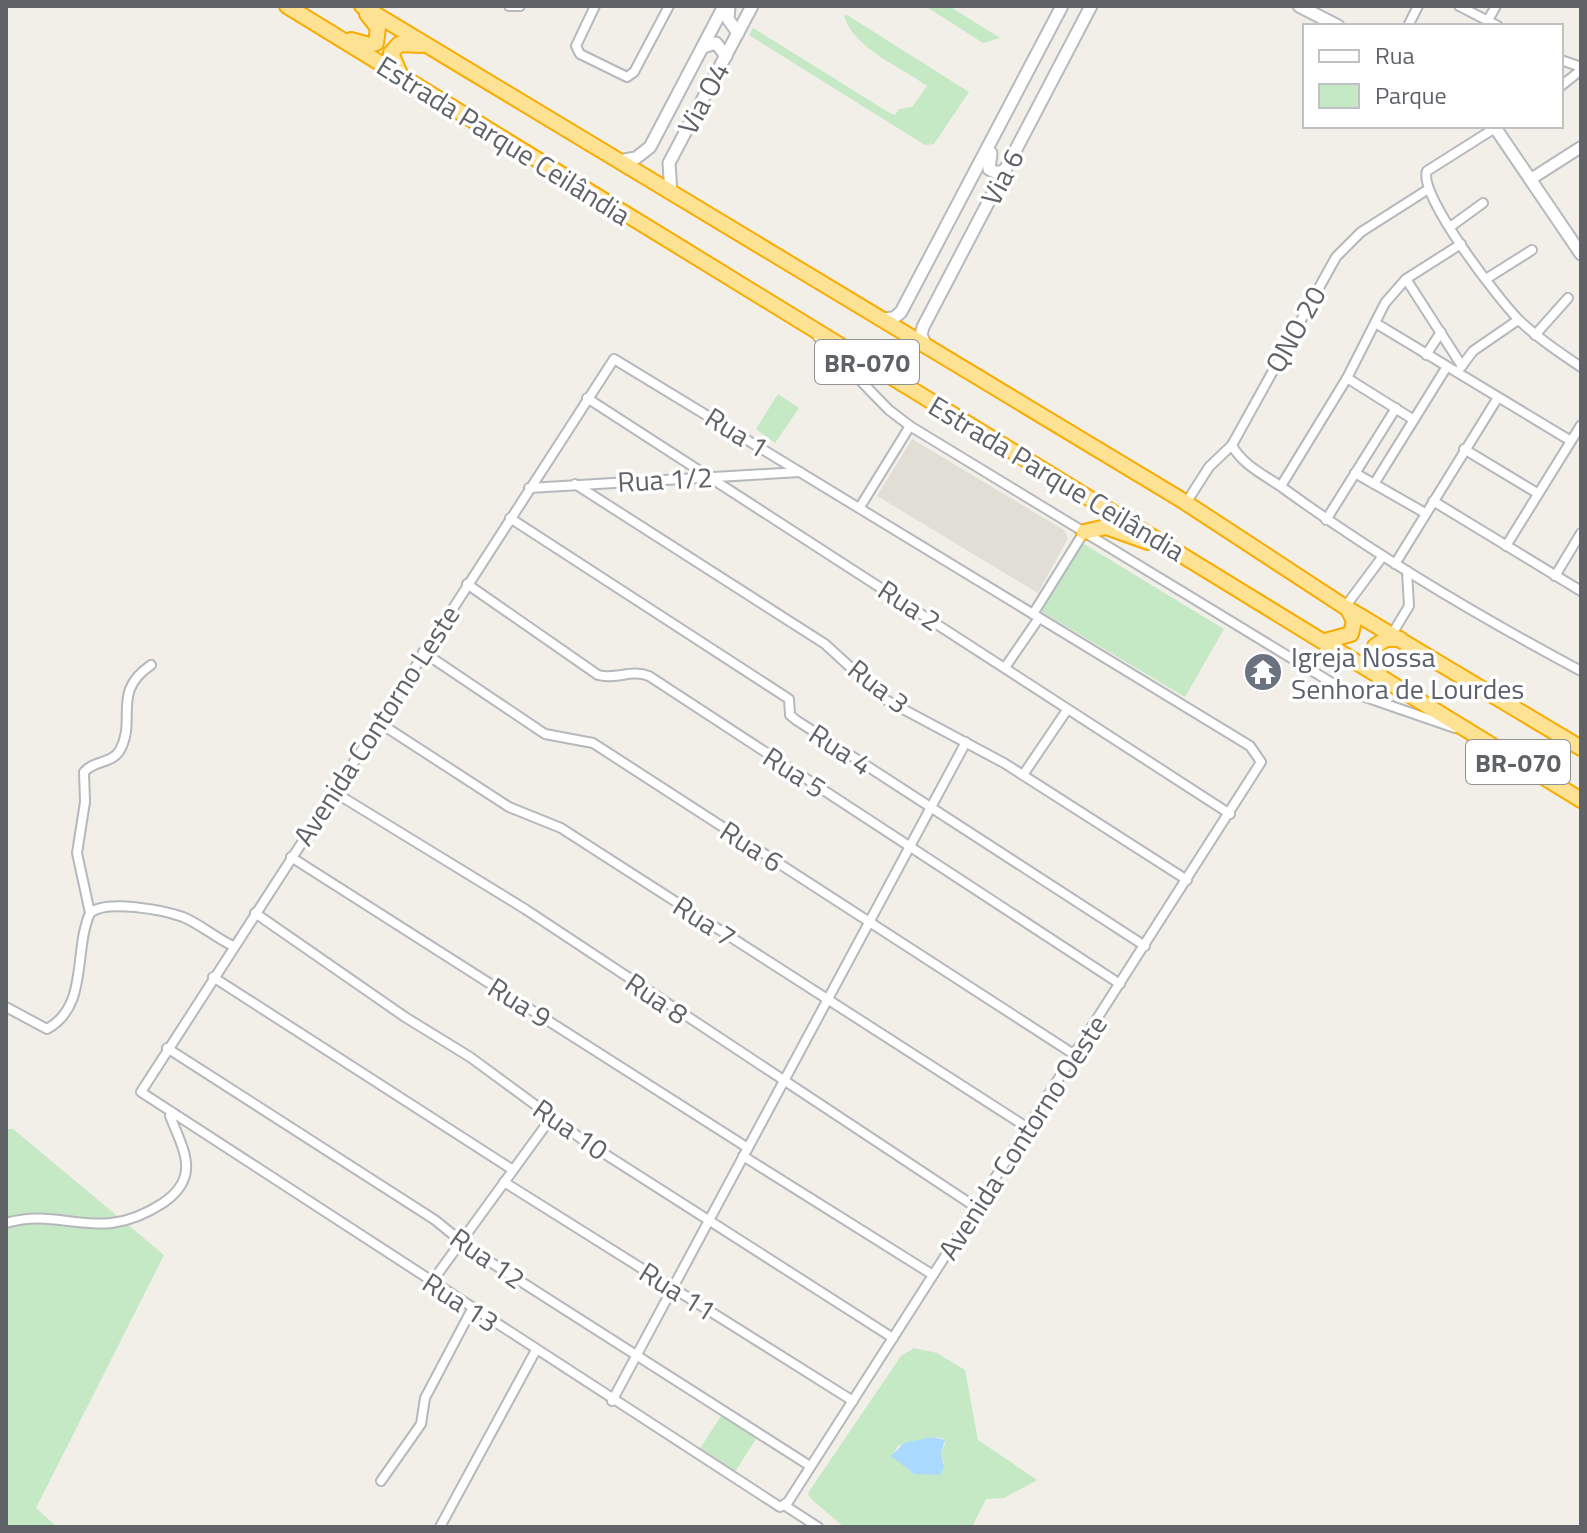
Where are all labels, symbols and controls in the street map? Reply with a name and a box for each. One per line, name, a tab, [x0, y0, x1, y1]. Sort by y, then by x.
legend	[1303, 24, 1563, 128]
text: Rua	[1375, 37, 1414, 73]
street label: Estrada Parque Ceilândia	[369, 44, 639, 236]
street label: Via O4	[666, 54, 740, 142]
text: Parque	[1375, 77, 1447, 113]
street label: Via 6	[969, 141, 1035, 213]
street label: QNO 20	[1254, 278, 1336, 380]
road number: BR-070	[815, 340, 919, 384]
street label: Estrada Parque Ceilândia	[921, 384, 1193, 572]
street label: Rua 1	[697, 396, 777, 468]
street label: Rua 1/2	[616, 455, 714, 503]
street label: Rua 2	[870, 568, 950, 642]
street label: Avenida Contorno Leste	[282, 596, 470, 854]
place label: Igreja Nossa Senhora de Lourdes	[1291, 635, 1524, 710]
street label: Rua 3	[839, 648, 919, 724]
temple icon: Igreja Nossa Senhora de Lourdes	[1242, 651, 1284, 693]
street label: Rua 4	[801, 712, 881, 786]
street label: Rua 5	[755, 735, 835, 809]
road number: BR-070	[1466, 740, 1570, 784]
street label: Rua 6	[712, 809, 792, 883]
street label: Rua 7	[665, 884, 745, 958]
street label: Rua 8	[617, 961, 697, 1035]
street label: Rua 9	[480, 966, 560, 1038]
street label: Avenida Contorno Oeste	[927, 1006, 1117, 1268]
street label: Rua 10	[524, 1087, 618, 1171]
street label: Rua 12	[441, 1216, 535, 1300]
street label: Rua 11	[631, 1251, 725, 1331]
street label: Rua 13	[414, 1261, 508, 1343]

